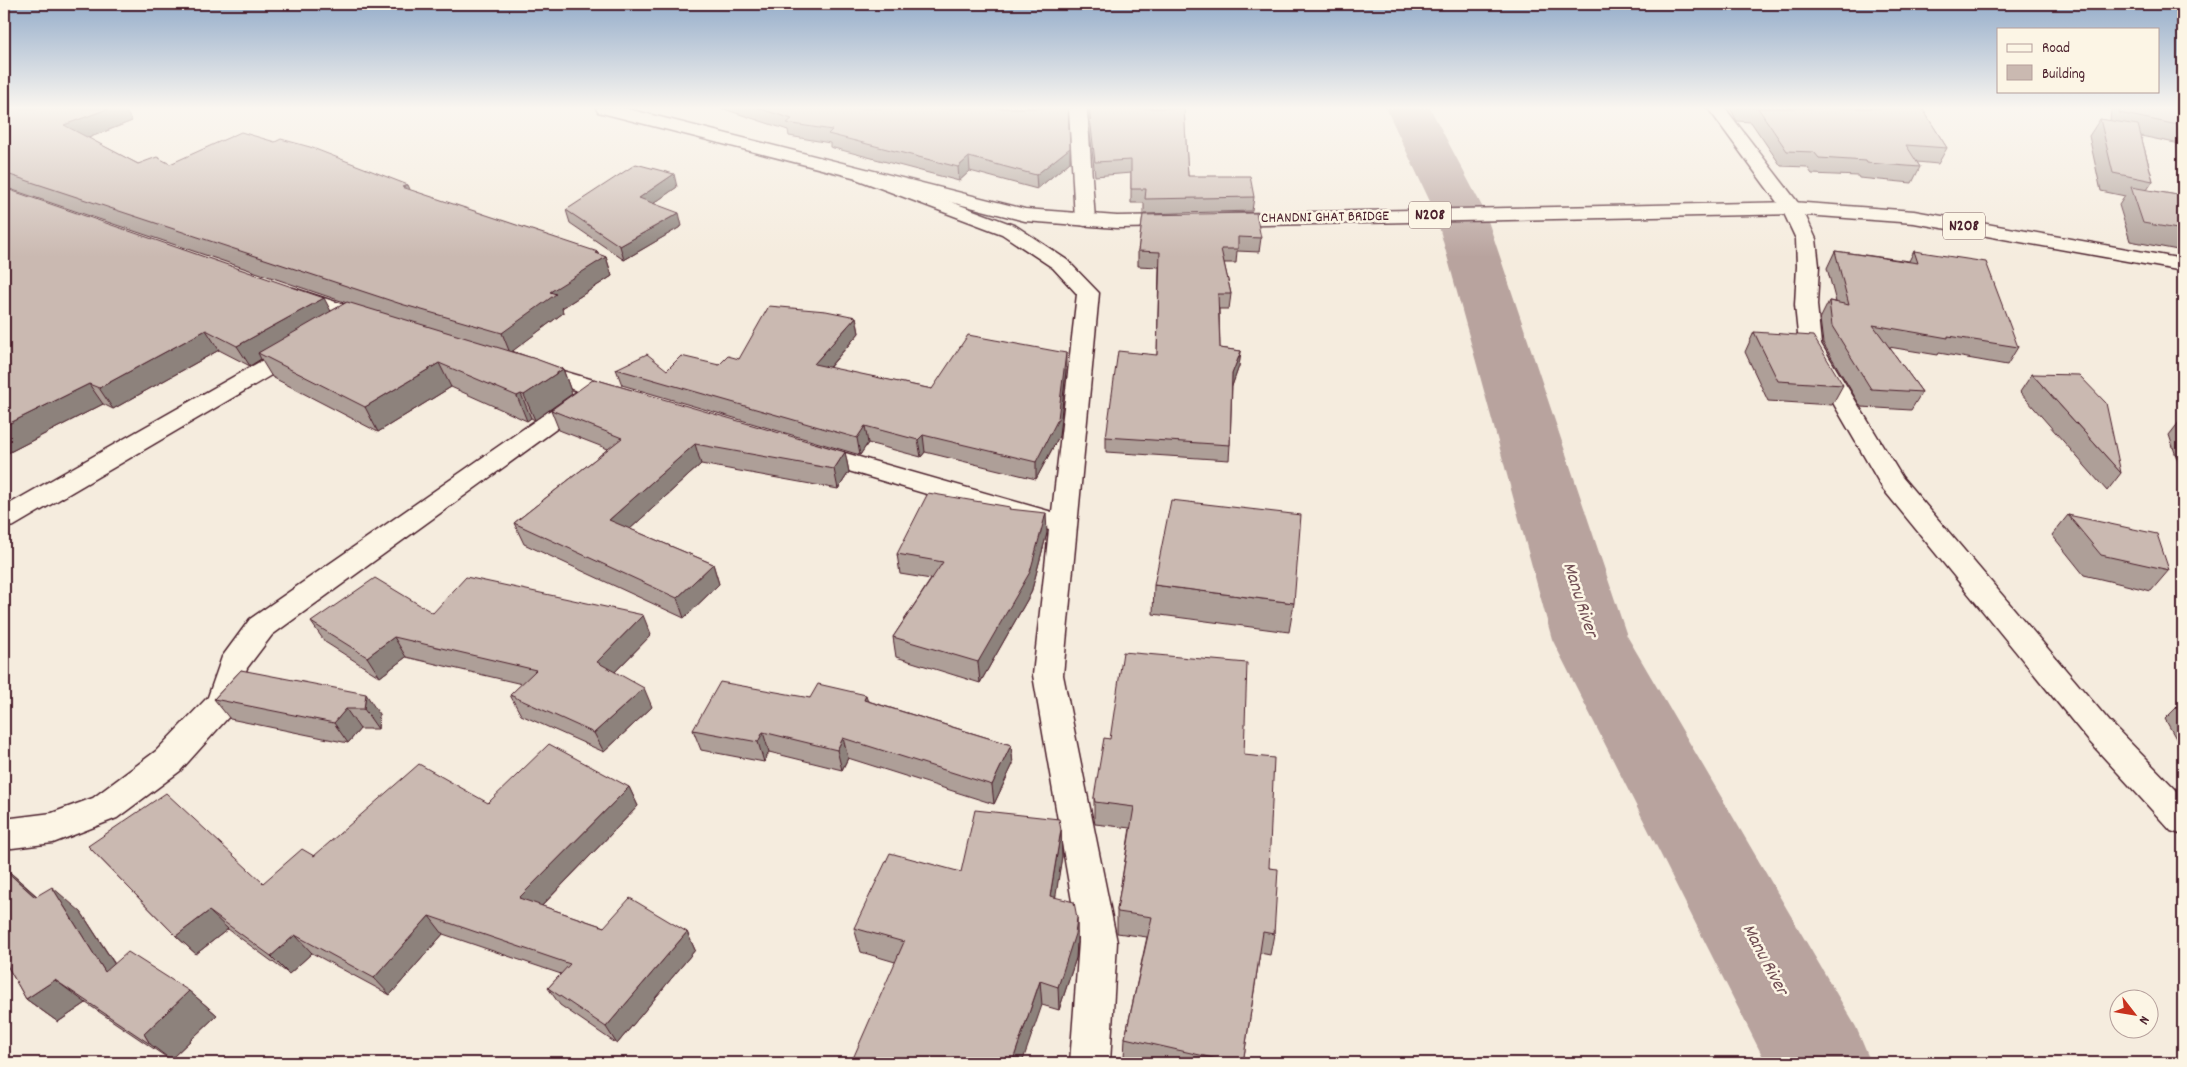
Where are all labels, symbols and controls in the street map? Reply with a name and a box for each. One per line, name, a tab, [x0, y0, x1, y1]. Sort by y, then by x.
legend	[1997, 28, 2160, 92]
text: Road	[2042, 38, 2070, 60]
text: Building	[2042, 64, 2085, 86]
road number: N208	[1409, 202, 1451, 228]
street label: CHANDNI GHAT BRIDGE	[1261, 206, 1389, 230]
road number: N208	[1943, 212, 1985, 240]
water label: Manu River	[1554, 559, 1604, 643]
water label: Manu River	[1734, 919, 1795, 1002]
north arrow	[2110, 990, 2160, 1040]
text: N	[2133, 1012, 2154, 1028]

